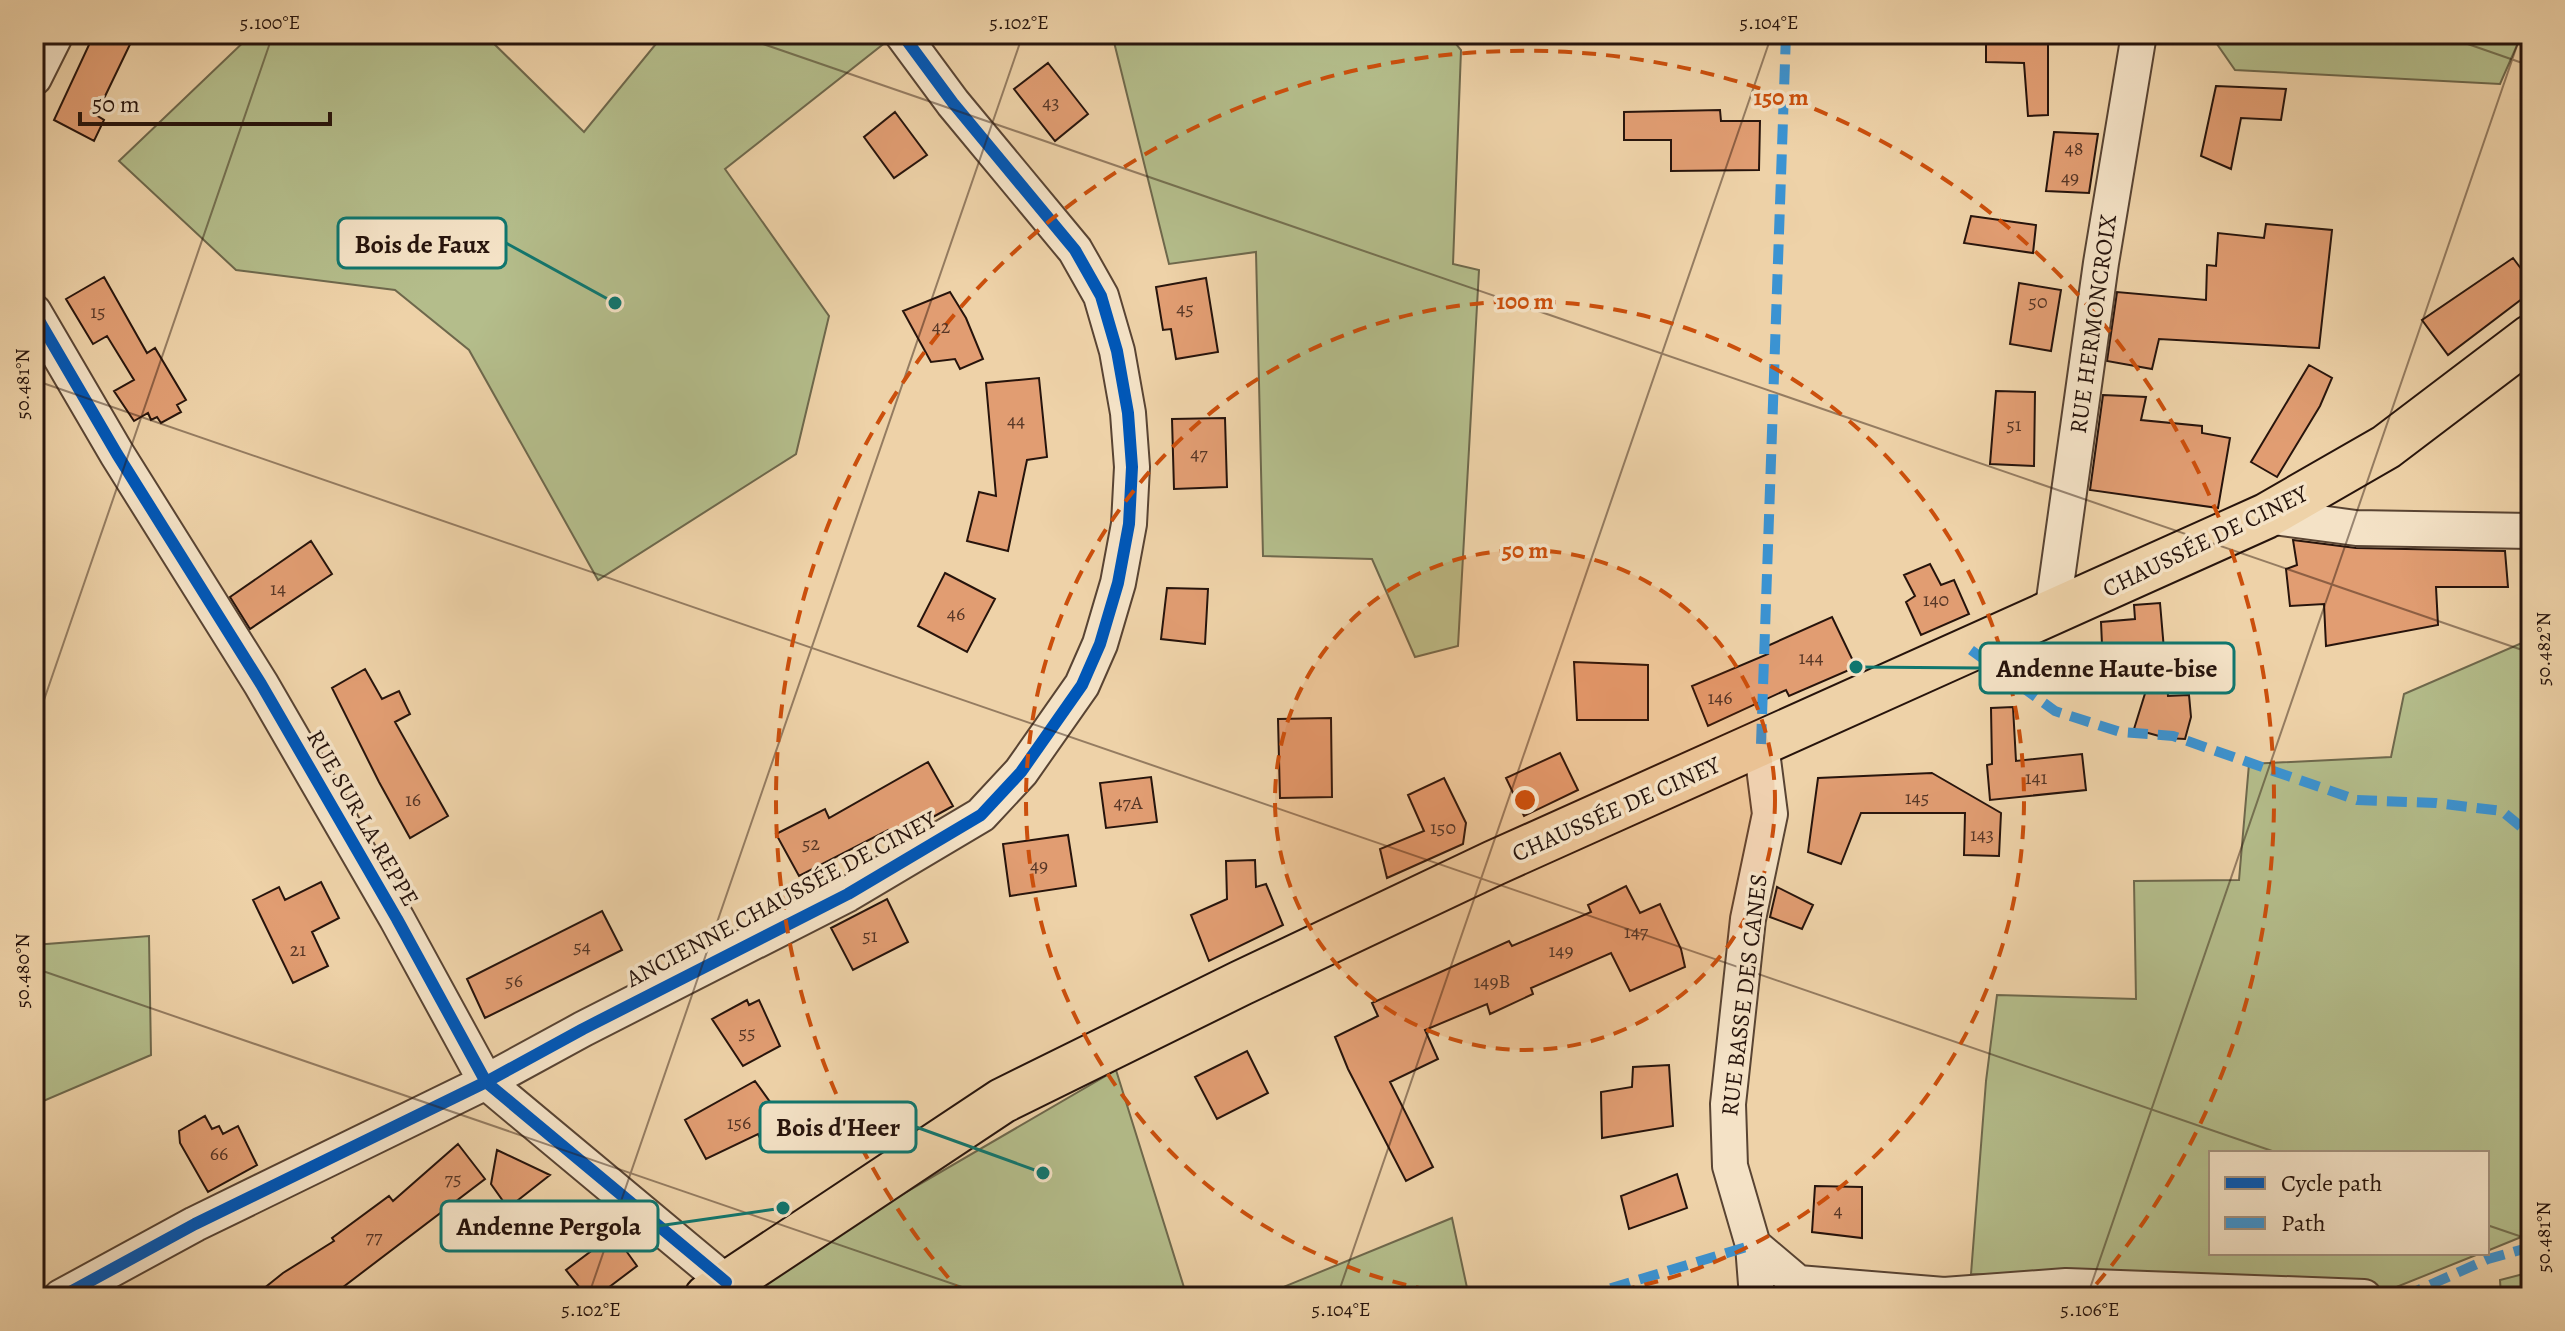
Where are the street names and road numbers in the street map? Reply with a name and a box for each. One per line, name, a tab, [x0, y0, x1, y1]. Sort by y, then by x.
street label: RUE HERMONCROIX	[2062, 212, 2124, 436]
street label: CHAUSSÉE DE CINEY	[2097, 477, 2314, 605]
street label: RUE SUR LA REPPE	[299, 724, 427, 912]
street label: CHAUSSÉE DE CINEY	[1507, 748, 1726, 869]
street label: ANCIENNE CHAUSSÉE DE CINEY	[619, 803, 943, 995]
street label: RUE BASSE DES CANES	[1713, 872, 1775, 1118]

